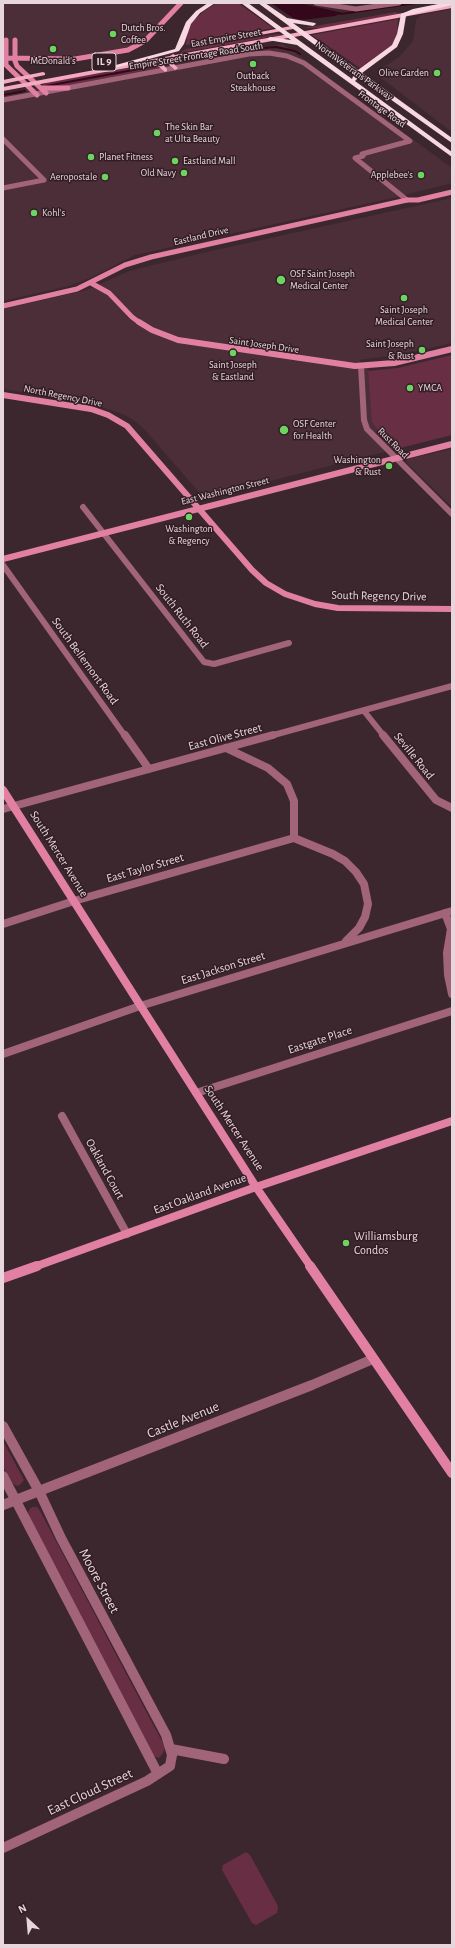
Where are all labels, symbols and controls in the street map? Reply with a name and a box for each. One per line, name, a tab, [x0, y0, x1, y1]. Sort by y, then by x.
place label: Dutch Bros. Coffee	[121, 22, 166, 46]
street label: East Empire Street	[190, 26, 262, 50]
marker: Dutch Bros. Coffee	[108, 29, 118, 39]
street label: Empire Street Frontage Road South	[128, 39, 264, 73]
street label: North Veterans Parkway	[313, 39, 395, 103]
marker: McDonald's	[48, 44, 58, 54]
road number: IL 9	[92, 53, 116, 71]
place label: McDonald's	[30, 55, 76, 67]
marker: Outback Steakhouse	[248, 59, 258, 69]
place label: Olive Garden	[379, 67, 429, 79]
marker: Olive Garden	[432, 68, 442, 78]
place label: Outback Steakhouse	[230, 70, 276, 94]
street label: Frontage Road	[356, 88, 408, 130]
place label: The Skin Bar at Ulta Beauty	[165, 121, 220, 144]
marker: The Skin Bar at Ulta Beauty	[152, 128, 162, 138]
place label: Planet Fitness	[99, 151, 153, 163]
marker: Planet Fitness	[86, 152, 96, 162]
place label: Eastland Mall	[183, 155, 235, 167]
marker: Eastland Mall	[170, 156, 180, 166]
place label: Old Navy	[141, 167, 176, 179]
marker: Old Navy	[179, 168, 189, 178]
place label: Applebee's	[371, 169, 413, 181]
marker: Applebee's	[416, 170, 426, 180]
place label: Aeropostale	[50, 171, 97, 183]
marker: Aeropostale	[100, 172, 110, 182]
place label: Kohl's	[42, 207, 65, 219]
marker: Kohl's	[29, 208, 39, 218]
street label: Eastland Drive	[172, 224, 230, 248]
place label: OSF Saint Joseph Medical Center	[290, 268, 355, 292]
marker: OSF Saint Joseph Medical Center	[275, 274, 287, 286]
marker: Saint Joseph Medical Center	[399, 293, 409, 303]
place label: Saint Joseph Medical Center	[375, 304, 433, 328]
street label: Saint Joseph Drive	[228, 334, 300, 356]
place label: Saint Joseph & Rust	[366, 338, 414, 362]
marker: Saint Joseph & Rust	[417, 345, 427, 355]
marker: Saint Joseph & Eastland	[228, 348, 238, 358]
place label: Saint Joseph & Eastland	[209, 359, 257, 382]
place label: YMCA	[418, 382, 442, 394]
street label: North Regency Drive	[23, 383, 103, 409]
marker: YMCA	[405, 383, 415, 393]
place label: OSF Center for Health	[293, 418, 336, 442]
marker: OSF Center for Health	[278, 424, 290, 436]
street label: Rust Road	[375, 425, 411, 461]
place label: Washington & Rust	[334, 454, 381, 478]
marker: Washington & Rust	[384, 461, 394, 471]
street label: East Washington Street	[180, 474, 270, 508]
marker: Washington & Regency	[184, 512, 194, 522]
place label: Washington & Regency	[165, 523, 213, 546]
street label: South Ruth Road	[152, 581, 212, 651]
street label: South Regency Drive	[331, 588, 427, 604]
street label: South Bellemont Road	[49, 615, 121, 707]
street label: East Olive Street	[187, 720, 263, 754]
street label: Seville Road	[391, 730, 437, 782]
street label: South Mercer Avenue	[27, 808, 91, 900]
street label: East Taylor Street	[105, 850, 185, 886]
street label: East Jackson Street	[179, 948, 267, 988]
street label: Eastgate Place	[286, 1023, 354, 1057]
street label: South Mercer Avenue	[201, 1083, 267, 1173]
street label: Oakland Court	[82, 1136, 128, 1202]
street label: East Oakland Avenue	[152, 1171, 248, 1217]
place label: Williamsburg Condos	[354, 1229, 418, 1257]
marker: Williamsburg Condos	[341, 1238, 351, 1248]
street label: Castle Avenue	[144, 1398, 222, 1442]
street label: Moore Street	[75, 1546, 123, 1616]
street label: East Cloud Street	[45, 1765, 135, 1819]
north arrow	[8, 1900, 48, 1940]
text: N	[17, 1902, 28, 1915]

